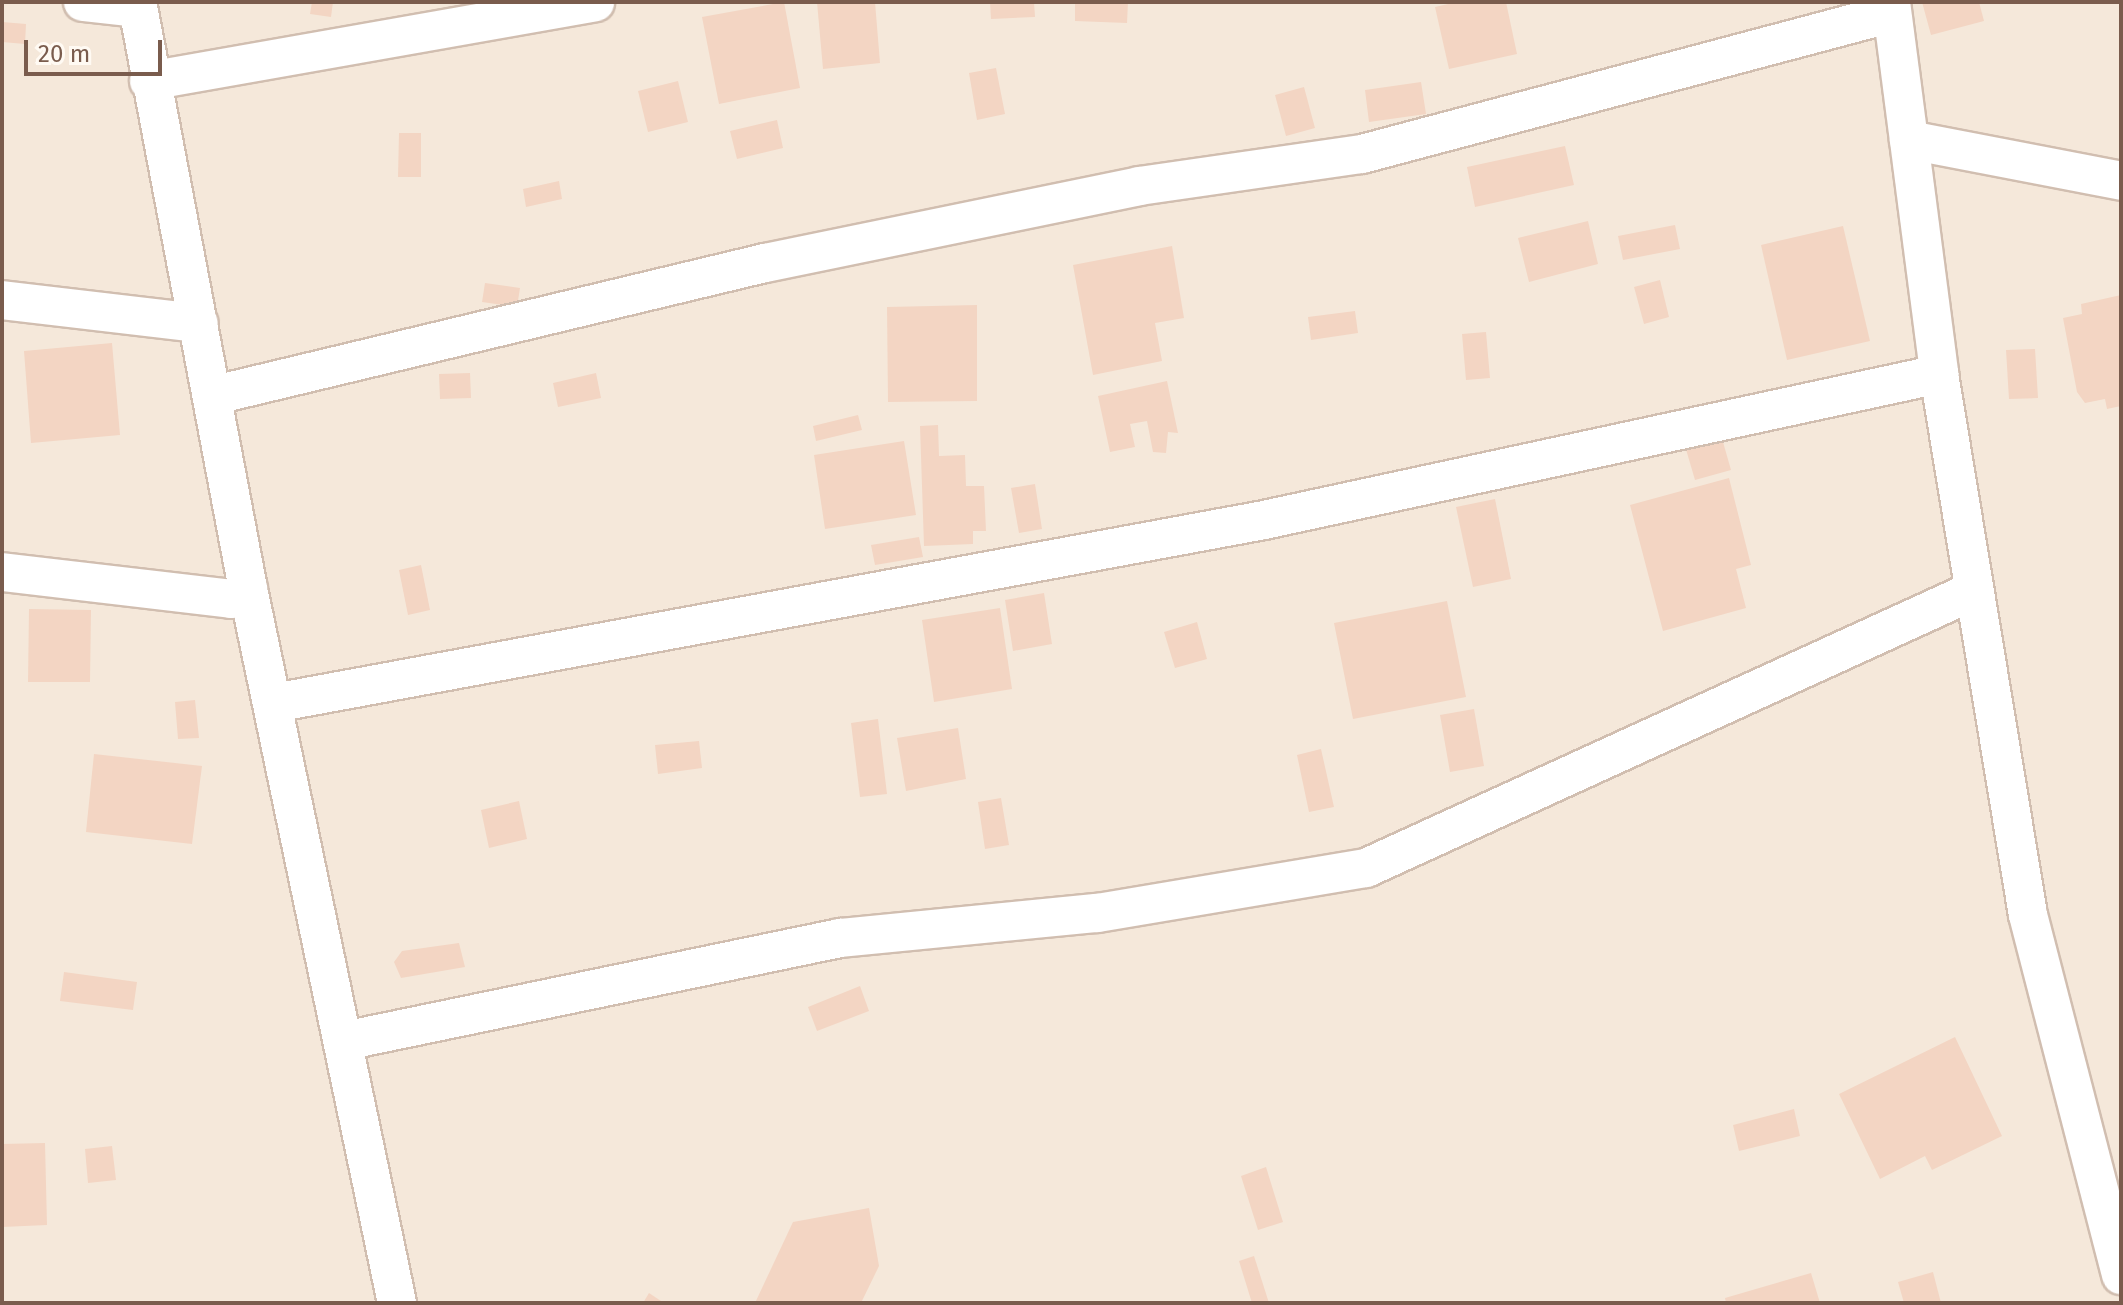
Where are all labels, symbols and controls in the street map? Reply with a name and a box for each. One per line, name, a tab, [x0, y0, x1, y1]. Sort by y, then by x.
scale bar	[28, 24, 166, 74]
text: 20 m	[38, 40, 90, 68]

